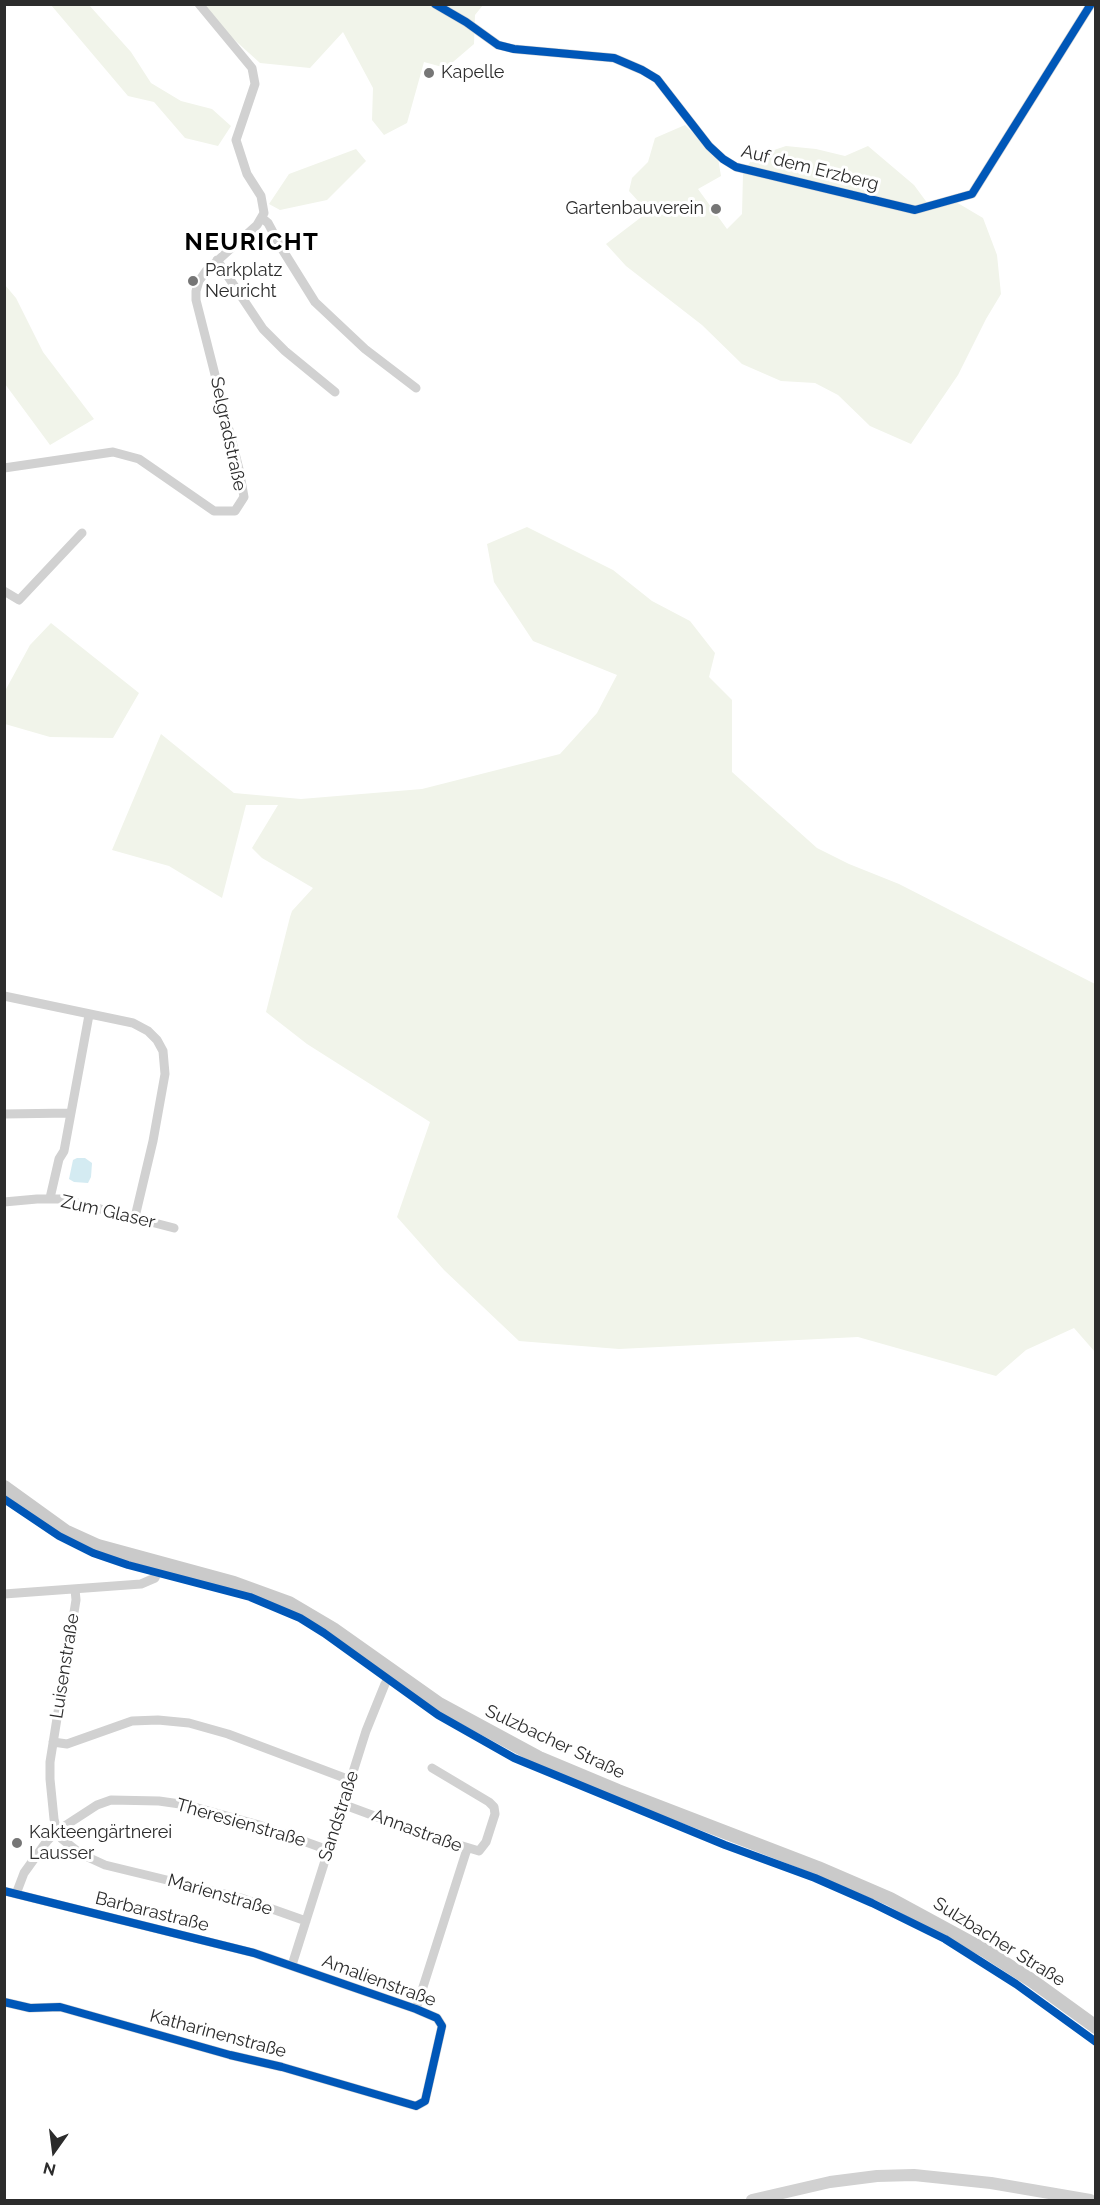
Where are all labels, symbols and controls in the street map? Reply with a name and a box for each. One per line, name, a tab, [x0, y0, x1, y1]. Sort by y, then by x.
place label: Kapelle	[441, 62, 504, 84]
marker: Kapelle	[422, 66, 436, 80]
street label: Auf dem Erzberg	[739, 140, 881, 196]
place label: Gartenbauverein	[566, 198, 704, 220]
marker: Gartenbauverein	[709, 202, 723, 216]
district label: NEURICHT	[185, 229, 319, 257]
place label: Parkplatz Neuricht	[205, 260, 282, 302]
marker: Parkplatz Neuricht	[186, 274, 200, 288]
street label: Selgradstraße	[205, 375, 251, 493]
street label: Zum Glaser	[59, 1191, 157, 1233]
street label: Luisenstraße	[46, 1612, 84, 1720]
street label: Sulzbacher Straße	[482, 1700, 628, 1784]
street label: Sandstraße	[314, 1768, 364, 1864]
street label: Theresienstraße	[174, 1794, 308, 1852]
street label: Annastraße	[369, 1805, 465, 1857]
place label: Kakteengärtnerei Lausser	[29, 1822, 172, 1864]
marker: Kakteengärtnerei Lausser	[10, 1836, 24, 1850]
street label: Marienstraße	[165, 1870, 275, 1920]
street label: Barbarastraße	[93, 1887, 211, 1937]
street label: Sulzbacher Straße	[929, 1893, 1069, 1991]
street label: Amalienstraße	[319, 1950, 439, 2012]
street label: Katharinenstraße	[147, 2005, 289, 2063]
north arrow	[24, 2121, 84, 2181]
text: N	[41, 2158, 58, 2180]

